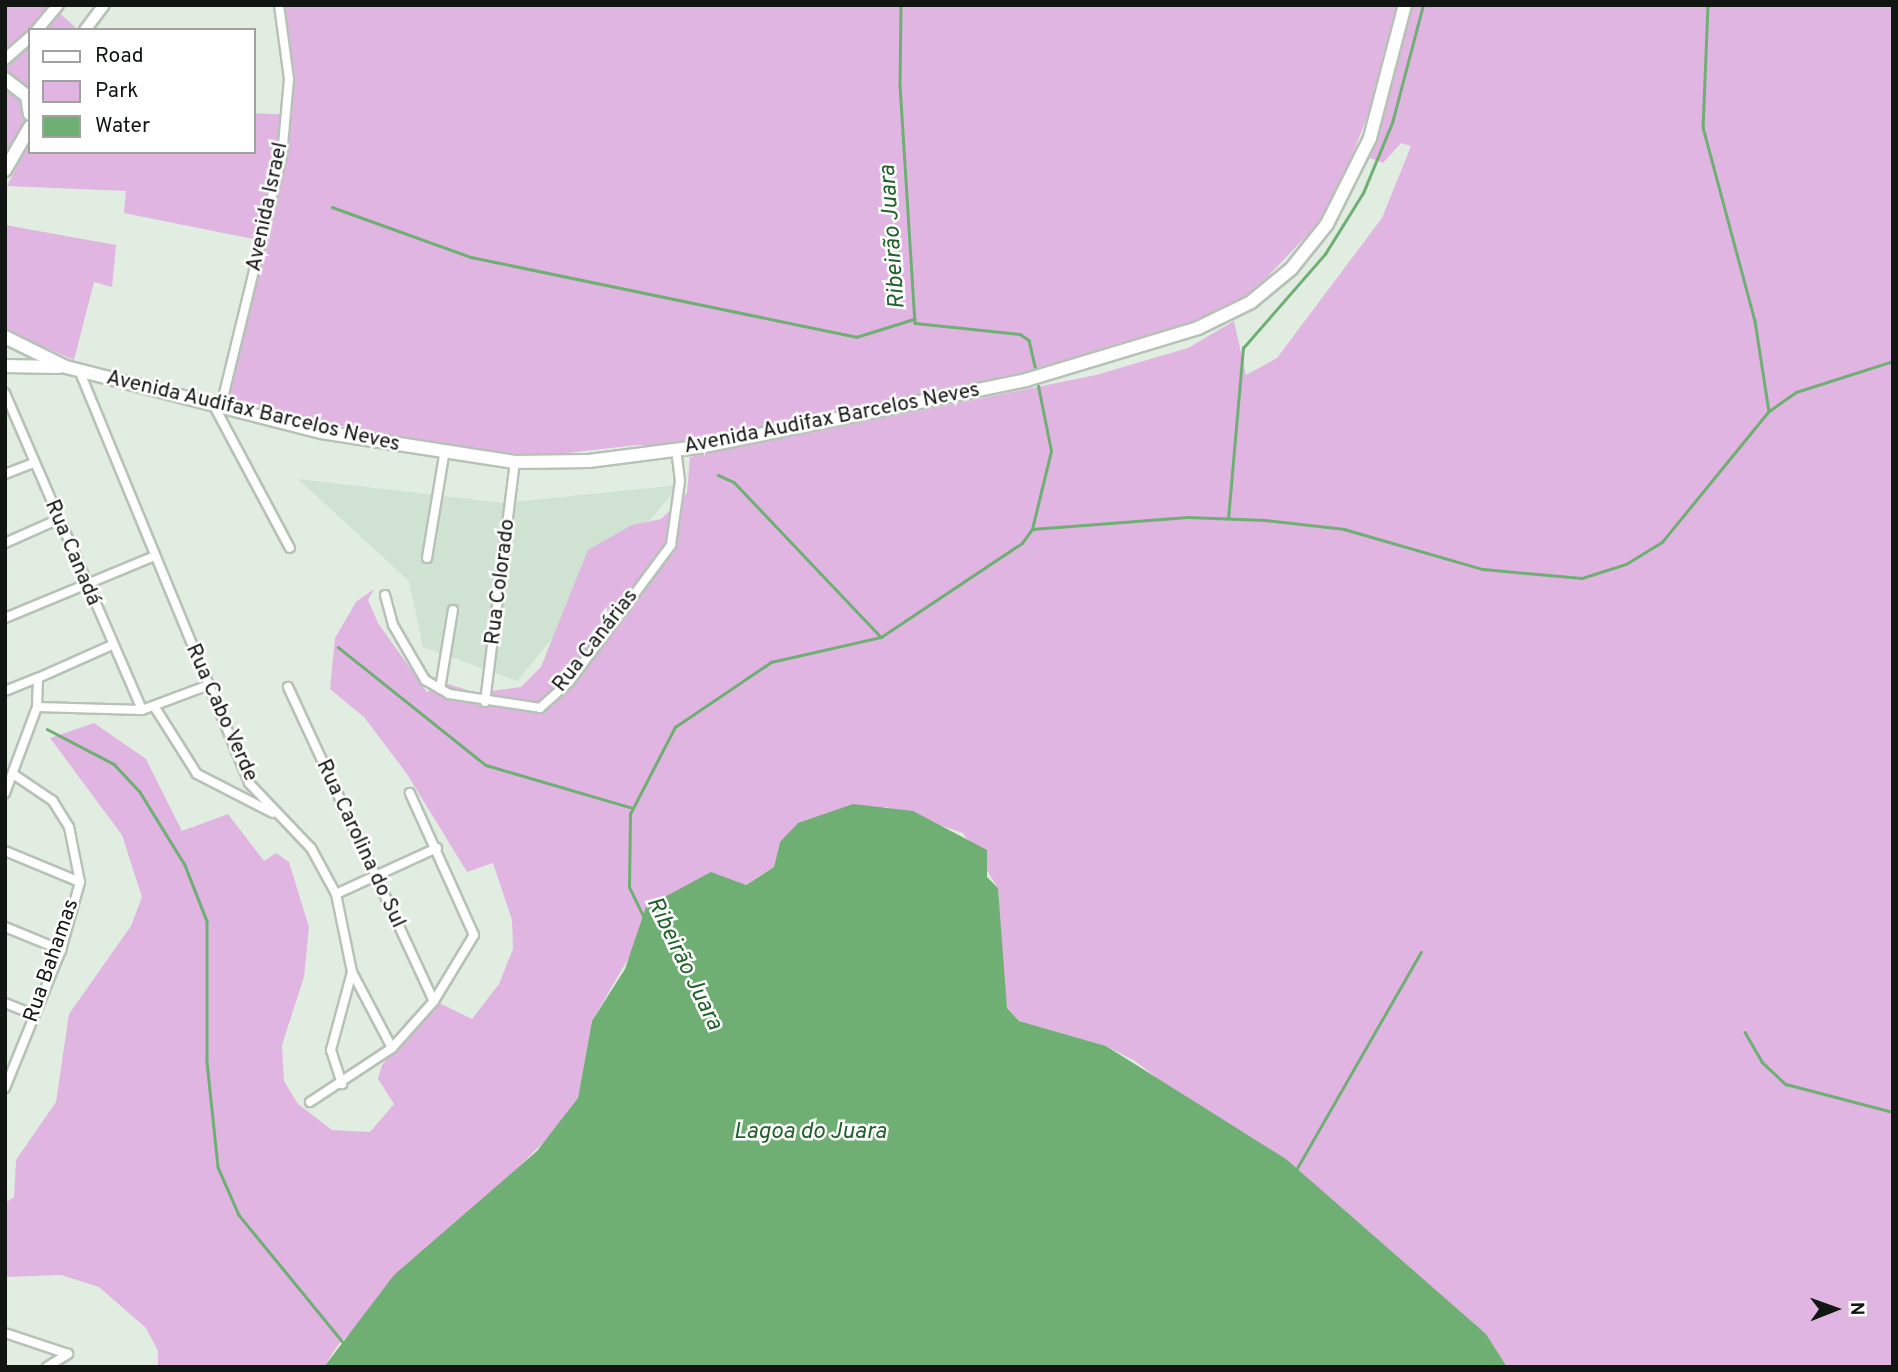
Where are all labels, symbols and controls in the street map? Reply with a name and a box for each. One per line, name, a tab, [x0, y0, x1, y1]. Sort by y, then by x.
legend	[28, 28, 256, 154]
text: Road	[95, 43, 144, 70]
text: Park	[95, 78, 138, 105]
text: Water	[95, 113, 150, 140]
street label: Avenida Israel	[242, 140, 294, 274]
water label: Ribeirão Juara	[875, 164, 913, 310]
street label: Avenida Audifax Barcelos Neves	[103, 366, 403, 458]
street label: Avenida Audifax Barcelos Neves	[682, 378, 982, 460]
street label: Rua Canadá	[38, 496, 106, 610]
street label: Rua Colorado	[481, 518, 521, 646]
street label: Rua Canárias	[548, 585, 644, 697]
street label: Rua Cabo Verde	[179, 640, 263, 786]
street label: Rua Carolina do Sul	[310, 756, 410, 932]
water label: Ribeirão Juara	[639, 893, 727, 1035]
street label: Rua Bahamas	[19, 896, 85, 1026]
water label: Lagoa do Juara	[734, 1119, 886, 1147]
north arrow	[1800, 1274, 1870, 1344]
text: N	[1844, 1302, 1868, 1316]

